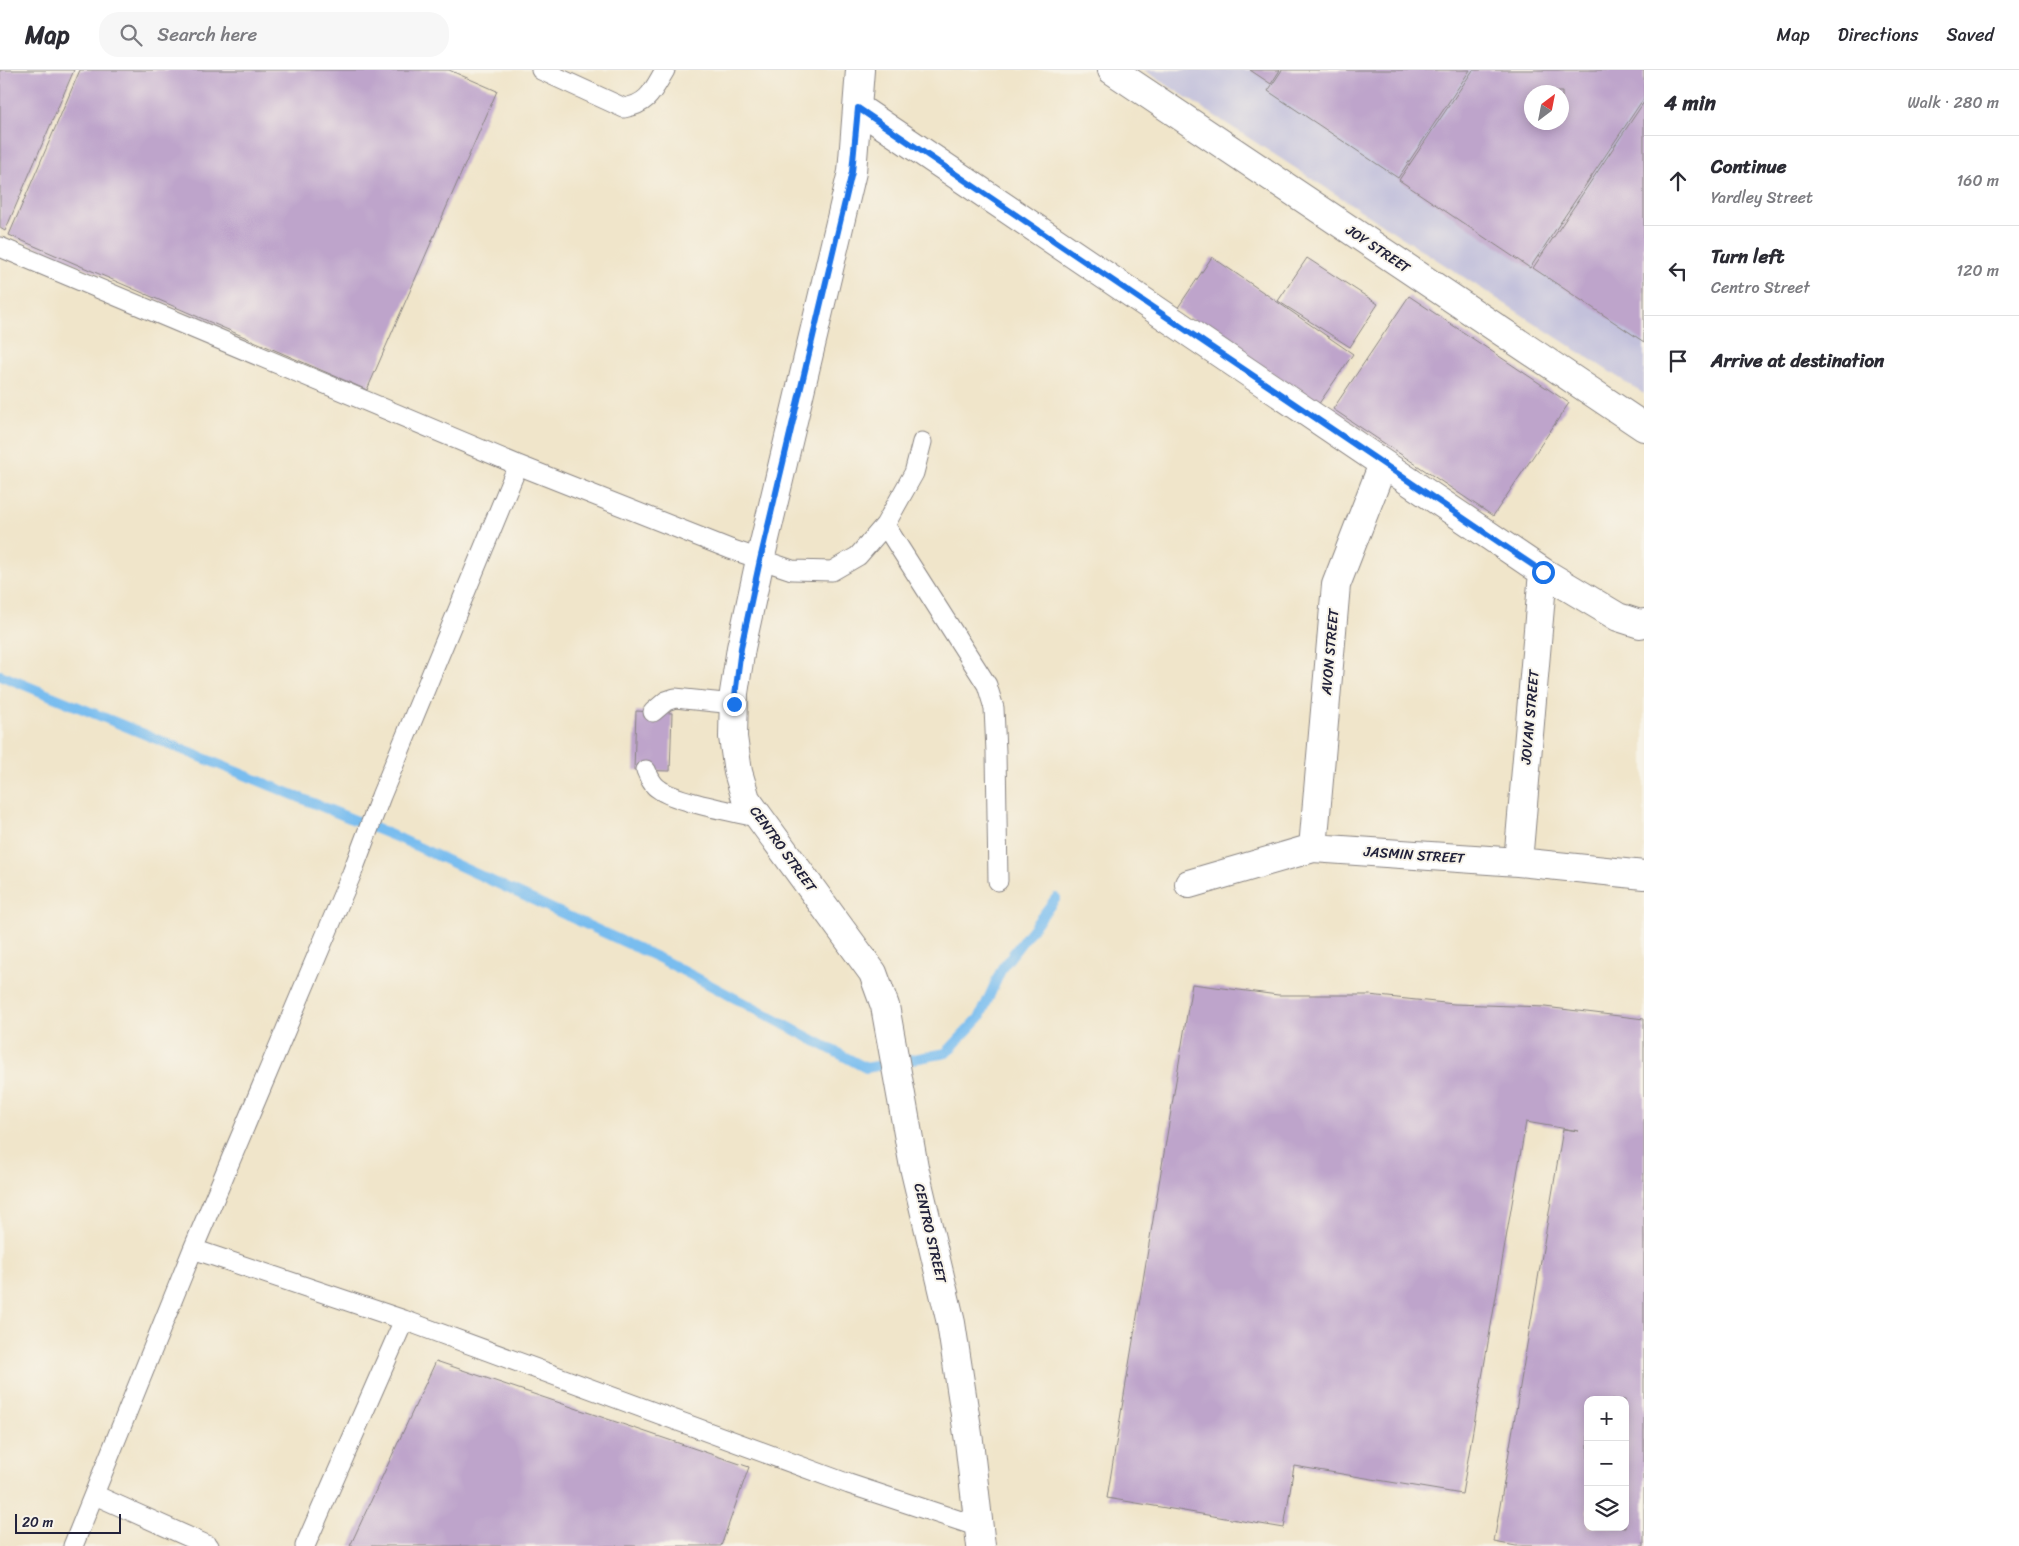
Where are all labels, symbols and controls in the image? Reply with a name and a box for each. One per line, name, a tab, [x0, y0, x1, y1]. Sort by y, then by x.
search box	[99, 12, 449, 57]
text: Map	[25, 14, 69, 56]
text: Search here	[157, 18, 257, 51]
text: Map	[1777, 19, 1810, 51]
text: Directions	[1838, 19, 1919, 51]
text: Saved	[1947, 19, 1994, 51]
icon: search	[117, 21, 145, 49]
text: 4 min	[1664, 84, 1716, 122]
north arrow	[1524, 85, 1569, 130]
text: Walk · 280 m	[1908, 88, 1999, 117]
text: Continue	[1711, 150, 1787, 183]
text: 160 m	[1956, 166, 1999, 195]
icon: ahead	[1664, 167, 1692, 195]
text: Yardley Street	[1711, 183, 1813, 212]
street label: JOY STREET	[1340, 218, 1416, 280]
text: Turn left	[1711, 240, 1784, 273]
text: 120 m	[1956, 256, 1999, 285]
icon: left	[1664, 257, 1692, 285]
text: Centro Street	[1711, 273, 1810, 302]
text: Arrive at destination	[1711, 344, 1884, 377]
icon: arrive	[1664, 347, 1692, 375]
route start	[1532, 561, 1555, 584]
street label: AVON STREET	[1314, 607, 1346, 697]
street label: JOVAN STREET	[1513, 668, 1547, 766]
route end	[723, 693, 746, 716]
street label: CENTRO STREET	[743, 801, 824, 899]
street label: JASMIN STREET	[1362, 839, 1467, 871]
street label: CENTRO STREET	[906, 1181, 954, 1287]
map controls	[1584, 1396, 1629, 1531]
button: +	[1584, 1396, 1629, 1441]
button: −	[1584, 1441, 1629, 1486]
button: layers	[1584, 1486, 1629, 1531]
text: 20 m	[22, 1510, 53, 1535]
scale bar	[15, 1511, 121, 1534]

